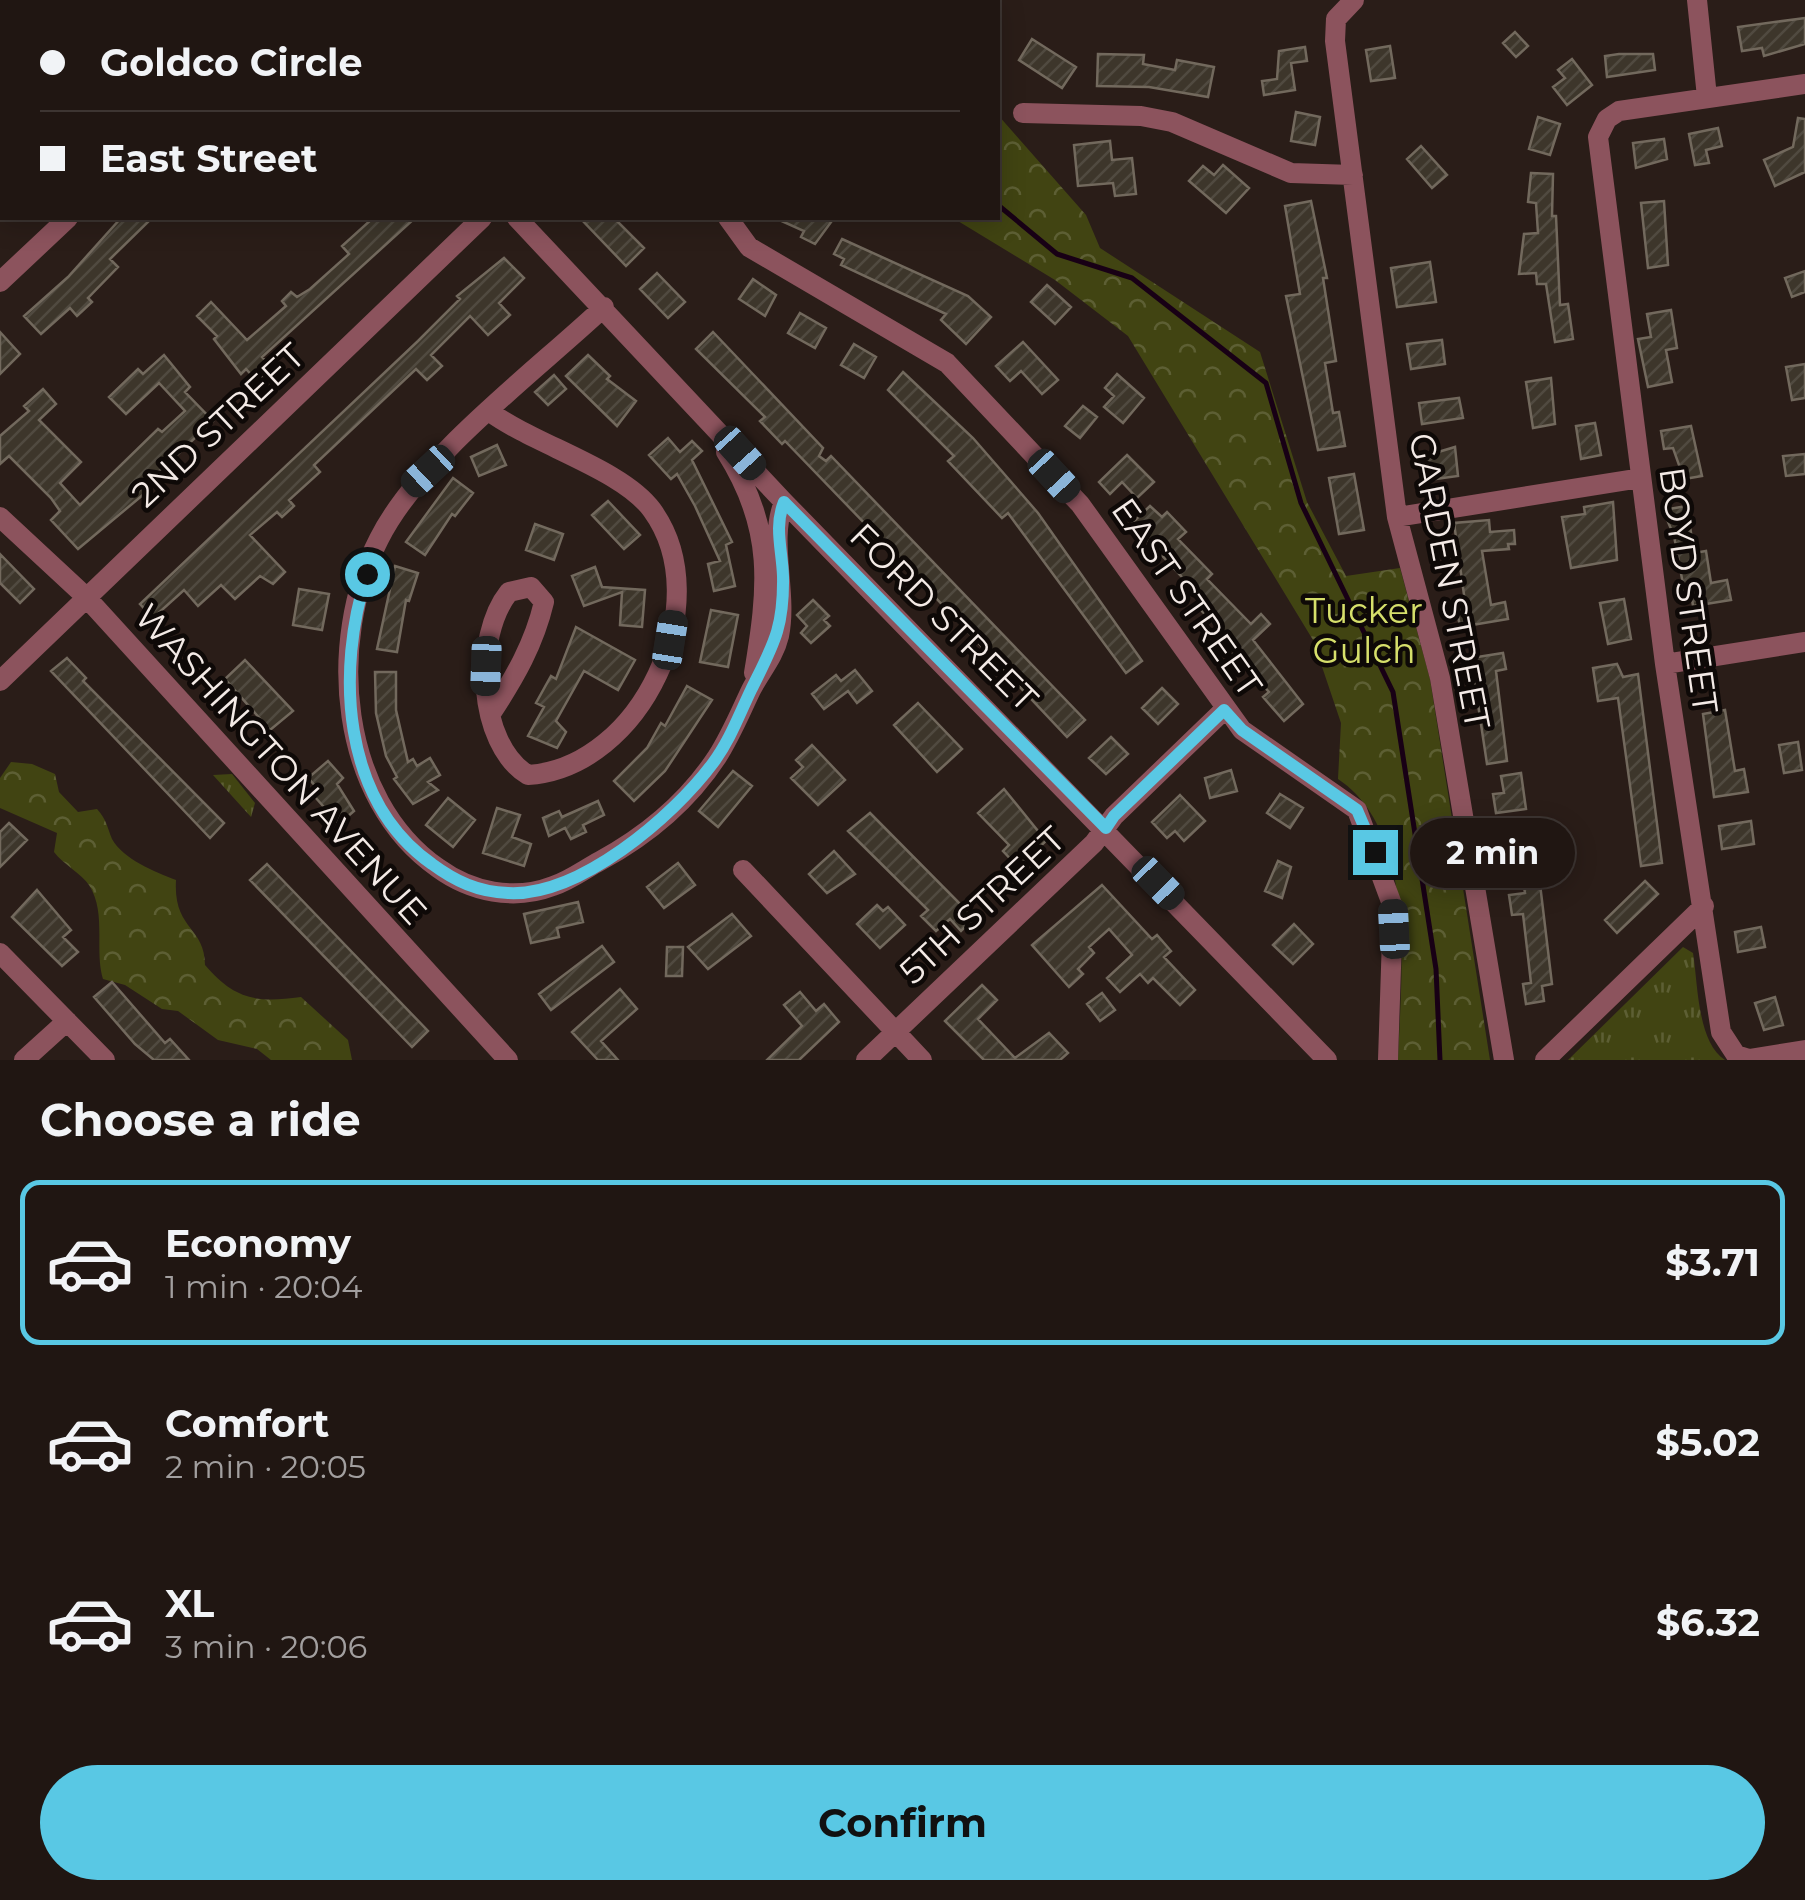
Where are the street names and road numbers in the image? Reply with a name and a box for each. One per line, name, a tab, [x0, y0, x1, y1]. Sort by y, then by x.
street label: 2ND STREET	[123, 334, 313, 516]
street label: GARDEN STREET	[1400, 429, 1500, 733]
street label: BOYD STREET	[1650, 464, 1728, 716]
street label: EAST STREET	[1103, 489, 1271, 705]
street label: FORD STREET	[841, 514, 1047, 720]
street label: WASHINGTON AVENUE	[126, 595, 436, 933]
street label: 5TH STREET	[890, 817, 1074, 993]

